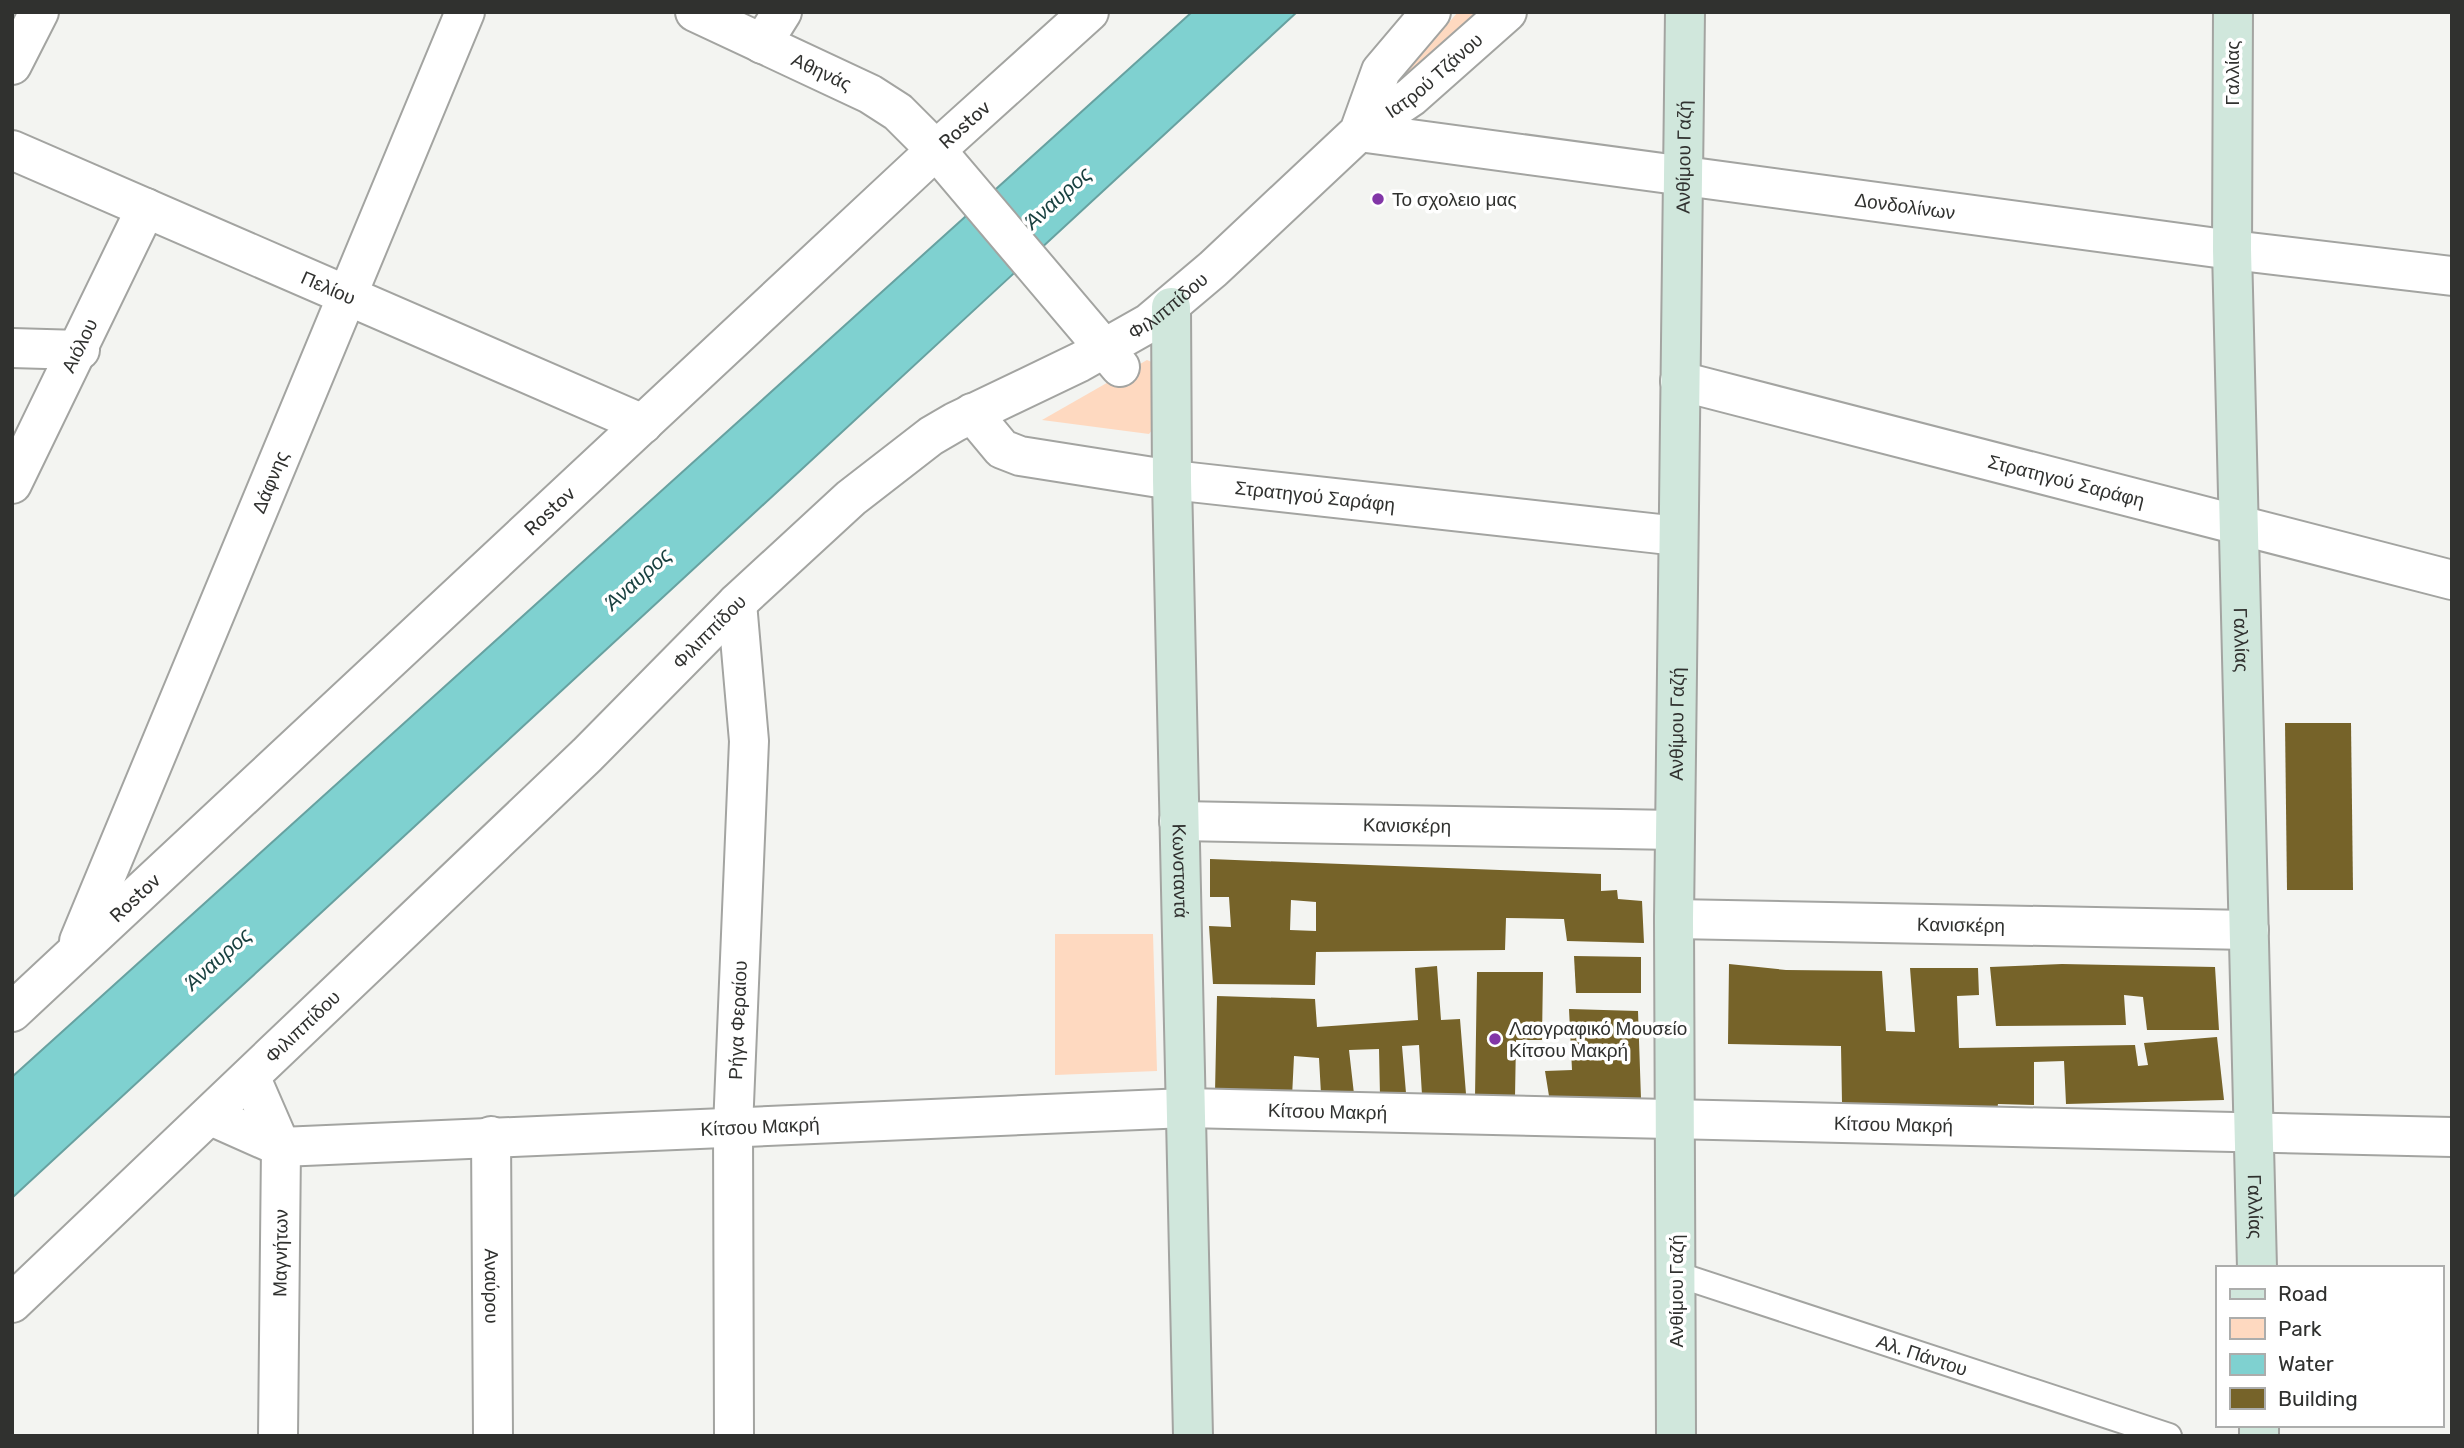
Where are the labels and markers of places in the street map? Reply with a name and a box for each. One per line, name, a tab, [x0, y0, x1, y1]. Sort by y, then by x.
place label: Το σχολειο μας	[1392, 188, 1517, 211]
marker: Το σχολειο μας	[1370, 191, 1386, 207]
place label: Λαογραφικό Μουσείο Κίτσου Μακρή	[1509, 1017, 1687, 1062]
marker: Λαογραφικό Μουσείο Κίτσου Μακρή	[1487, 1031, 1503, 1047]

